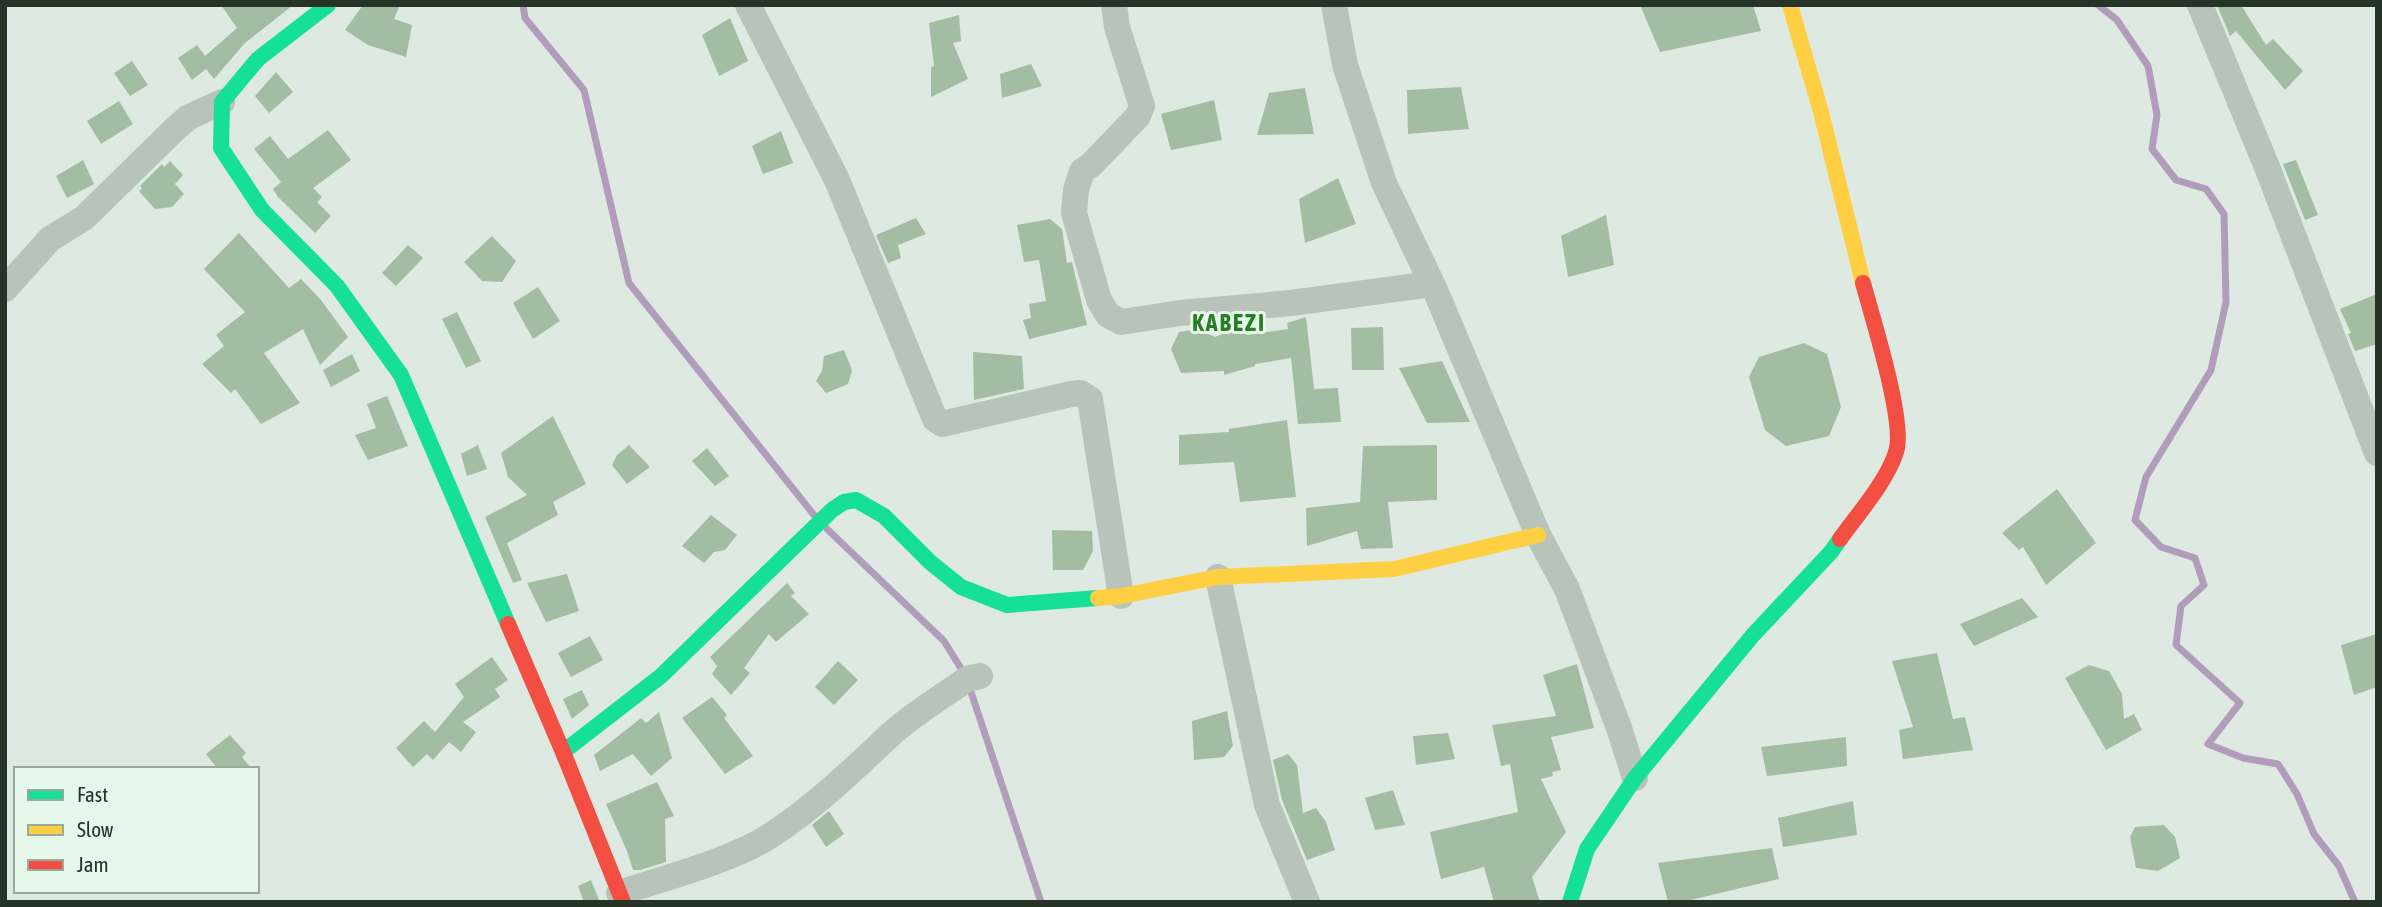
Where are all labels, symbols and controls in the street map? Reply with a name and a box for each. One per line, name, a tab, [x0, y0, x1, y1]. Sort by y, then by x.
district label: KABEZI	[1192, 309, 1266, 336]
legend	[14, 767, 259, 893]
text: Fast	[77, 782, 108, 806]
text: Slow	[77, 817, 114, 841]
text: Jam	[77, 852, 109, 876]

